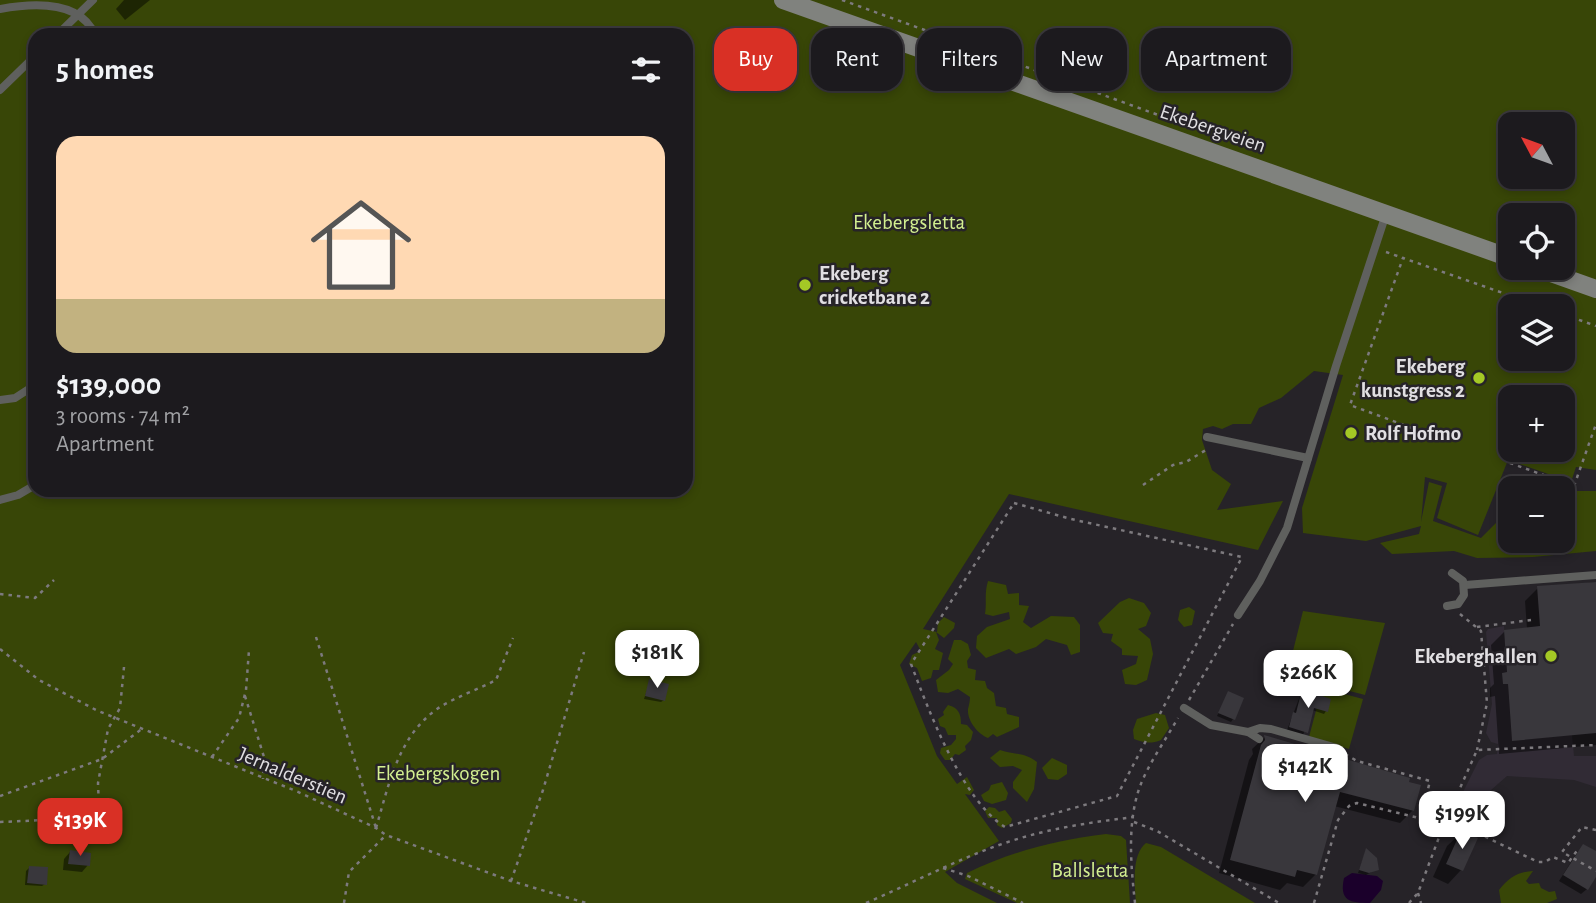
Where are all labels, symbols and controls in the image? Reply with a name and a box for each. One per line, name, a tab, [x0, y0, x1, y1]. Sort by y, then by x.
chip: Buy	[714, 28, 797, 91]
chip: Rent	[811, 28, 903, 91]
chip: Filters	[917, 28, 1022, 91]
chip: New	[1036, 28, 1127, 91]
chip: Apartment	[1141, 28, 1291, 91]
icon: filters	[627, 51, 665, 89]
text: 5 homes	[56, 55, 154, 85]
street label: Ekebergveien	[1157, 101, 1268, 156]
north arrow	[1498, 112, 1575, 189]
map controls	[1498, 112, 1575, 553]
icon: home	[298, 182, 424, 308]
button: locate	[1498, 203, 1575, 280]
park label: Ekebergsletta	[853, 212, 965, 233]
place label: Ekeberg cricketbane 2	[819, 263, 930, 308]
marker: Ekeberg cricketbane 2	[797, 277, 813, 293]
button: layers	[1498, 294, 1575, 371]
place label: Ekeberg kunstgress 2	[1361, 356, 1465, 401]
text: $139,000	[56, 370, 161, 400]
marker: Ekeberg kunstgress 2	[1471, 370, 1487, 386]
button: +	[1498, 385, 1575, 462]
text: 3 rooms · 74 m²	[56, 405, 190, 428]
place label: Rolf Hofmo	[1365, 423, 1461, 444]
marker: Rolf Hofmo	[1343, 425, 1359, 441]
text: Apartment	[56, 433, 154, 456]
button: −	[1498, 476, 1575, 553]
pin: $181K	[608, 630, 706, 690]
text: $181K	[631, 641, 683, 664]
place label: Ekeberghallen	[1414, 646, 1537, 667]
marker: Ekeberghallen	[1543, 648, 1559, 664]
pin: $266K	[1259, 650, 1357, 710]
text: $266K	[1280, 661, 1336, 684]
street label: Jernalderstien	[235, 743, 350, 808]
pin: $142K	[1256, 744, 1354, 804]
text: $142K	[1278, 755, 1332, 778]
park label: Ekebergskogen	[376, 763, 500, 784]
pin: $199K	[1413, 792, 1511, 851]
pin: $139K	[31, 798, 129, 858]
text: $199K	[1435, 802, 1489, 825]
text: $139K	[53, 809, 107, 832]
park label: Ballsletta	[1051, 860, 1129, 881]

